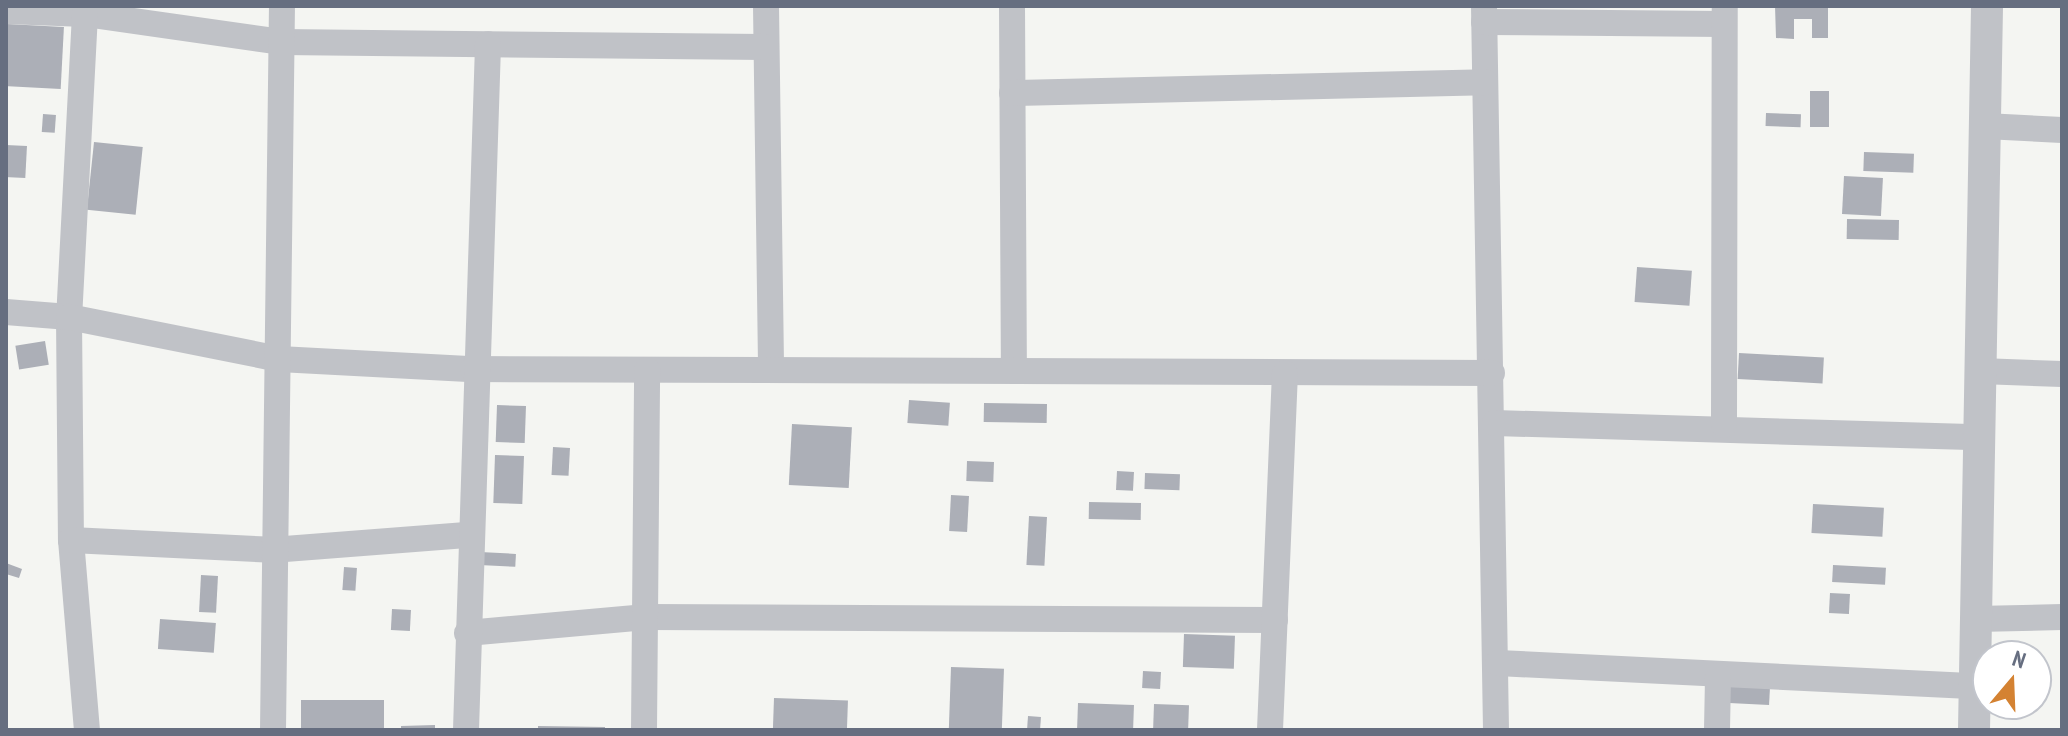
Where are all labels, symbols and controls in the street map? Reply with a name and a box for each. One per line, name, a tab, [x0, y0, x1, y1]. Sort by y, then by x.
north arrow	[1972, 640, 2052, 720]
text: N	[2009, 644, 2029, 674]

